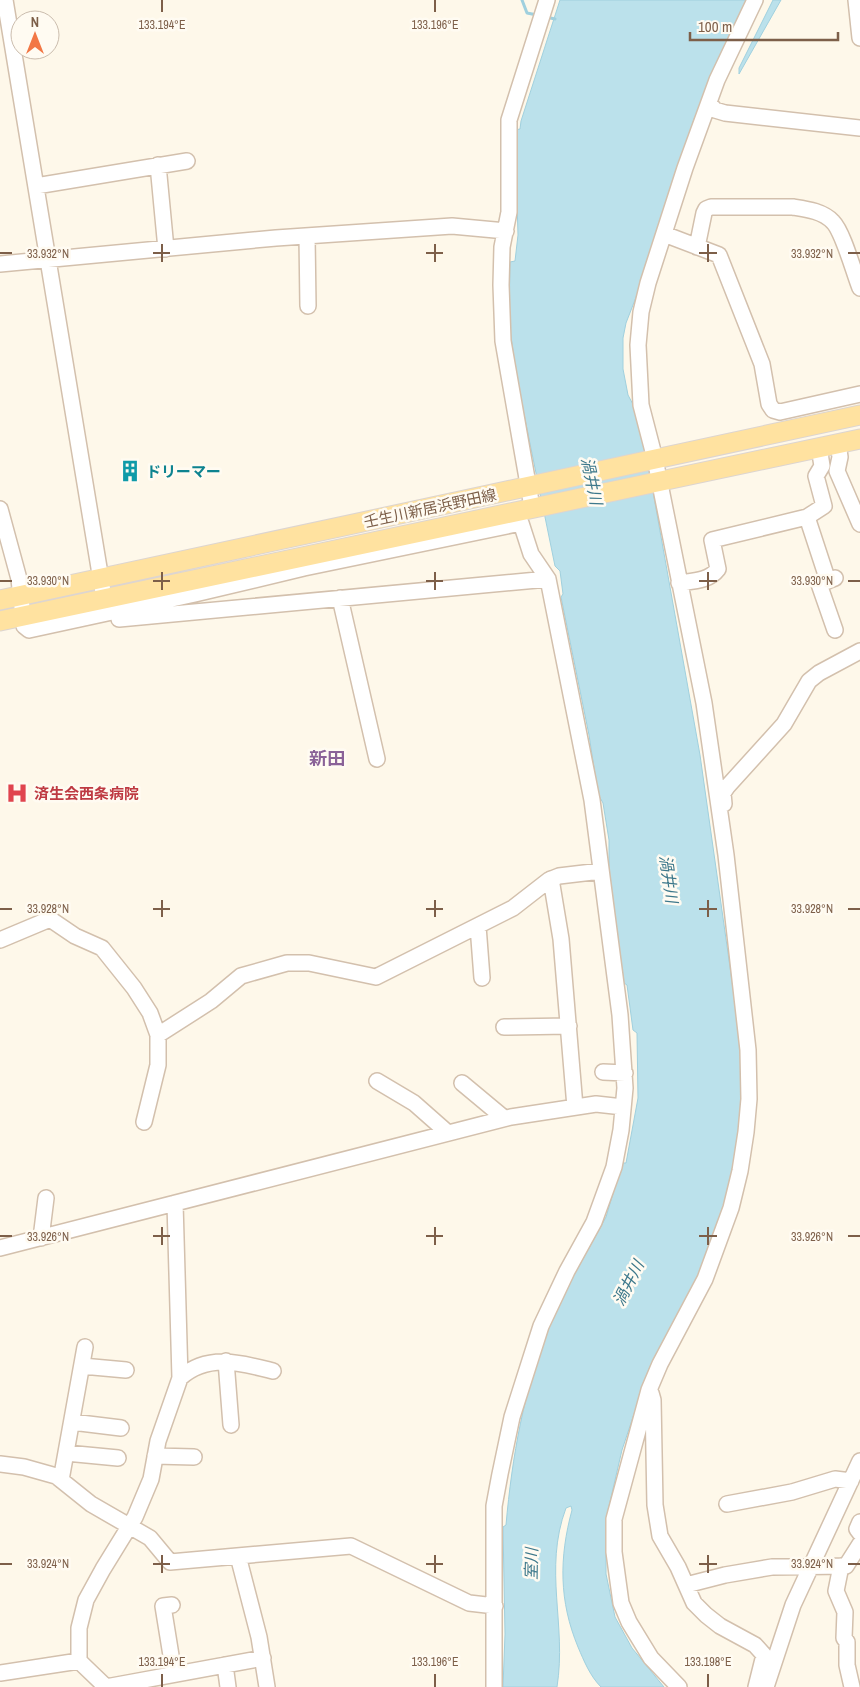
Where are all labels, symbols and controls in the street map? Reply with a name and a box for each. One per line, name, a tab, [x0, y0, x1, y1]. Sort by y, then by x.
north arrow	[10, 10, 60, 60]
scale bar	[690, 10, 838, 42]
text: N	[31, 13, 39, 31]
text: 100 m	[698, 16, 732, 37]
text: 133.194°E	[139, 17, 185, 33]
text: 133.196°E	[412, 17, 458, 33]
text: 33.932°N	[27, 246, 69, 262]
text: 33.932°N	[791, 246, 833, 262]
water label: 渦井川	[576, 455, 608, 509]
building icon: ドリーマー	[117, 458, 143, 484]
place label: ドリーマー	[146, 461, 221, 482]
street label: 壬生川新居浜野田線	[362, 484, 498, 532]
text: 33.930°N	[27, 573, 69, 589]
text: 33.930°N	[791, 573, 833, 589]
district label: 新田	[309, 746, 345, 771]
hospital icon: 済生会西条病院	[4, 780, 30, 806]
place label: 済生会西条病院	[34, 783, 139, 804]
water label: 渦井川	[655, 854, 684, 906]
text: 33.928°N	[27, 901, 69, 917]
text: 33.928°N	[791, 901, 833, 917]
text: 33.926°N	[27, 1229, 69, 1245]
text: 33.926°N	[791, 1229, 833, 1245]
water label: 渦井川	[607, 1255, 650, 1309]
water label: 室川	[520, 1546, 542, 1580]
text: 33.924°N	[27, 1556, 69, 1572]
text: 33.924°N	[791, 1556, 833, 1572]
text: 133.194°E	[139, 1654, 185, 1670]
text: 133.196°E	[412, 1654, 458, 1670]
text: 133.198°E	[685, 1654, 731, 1670]

